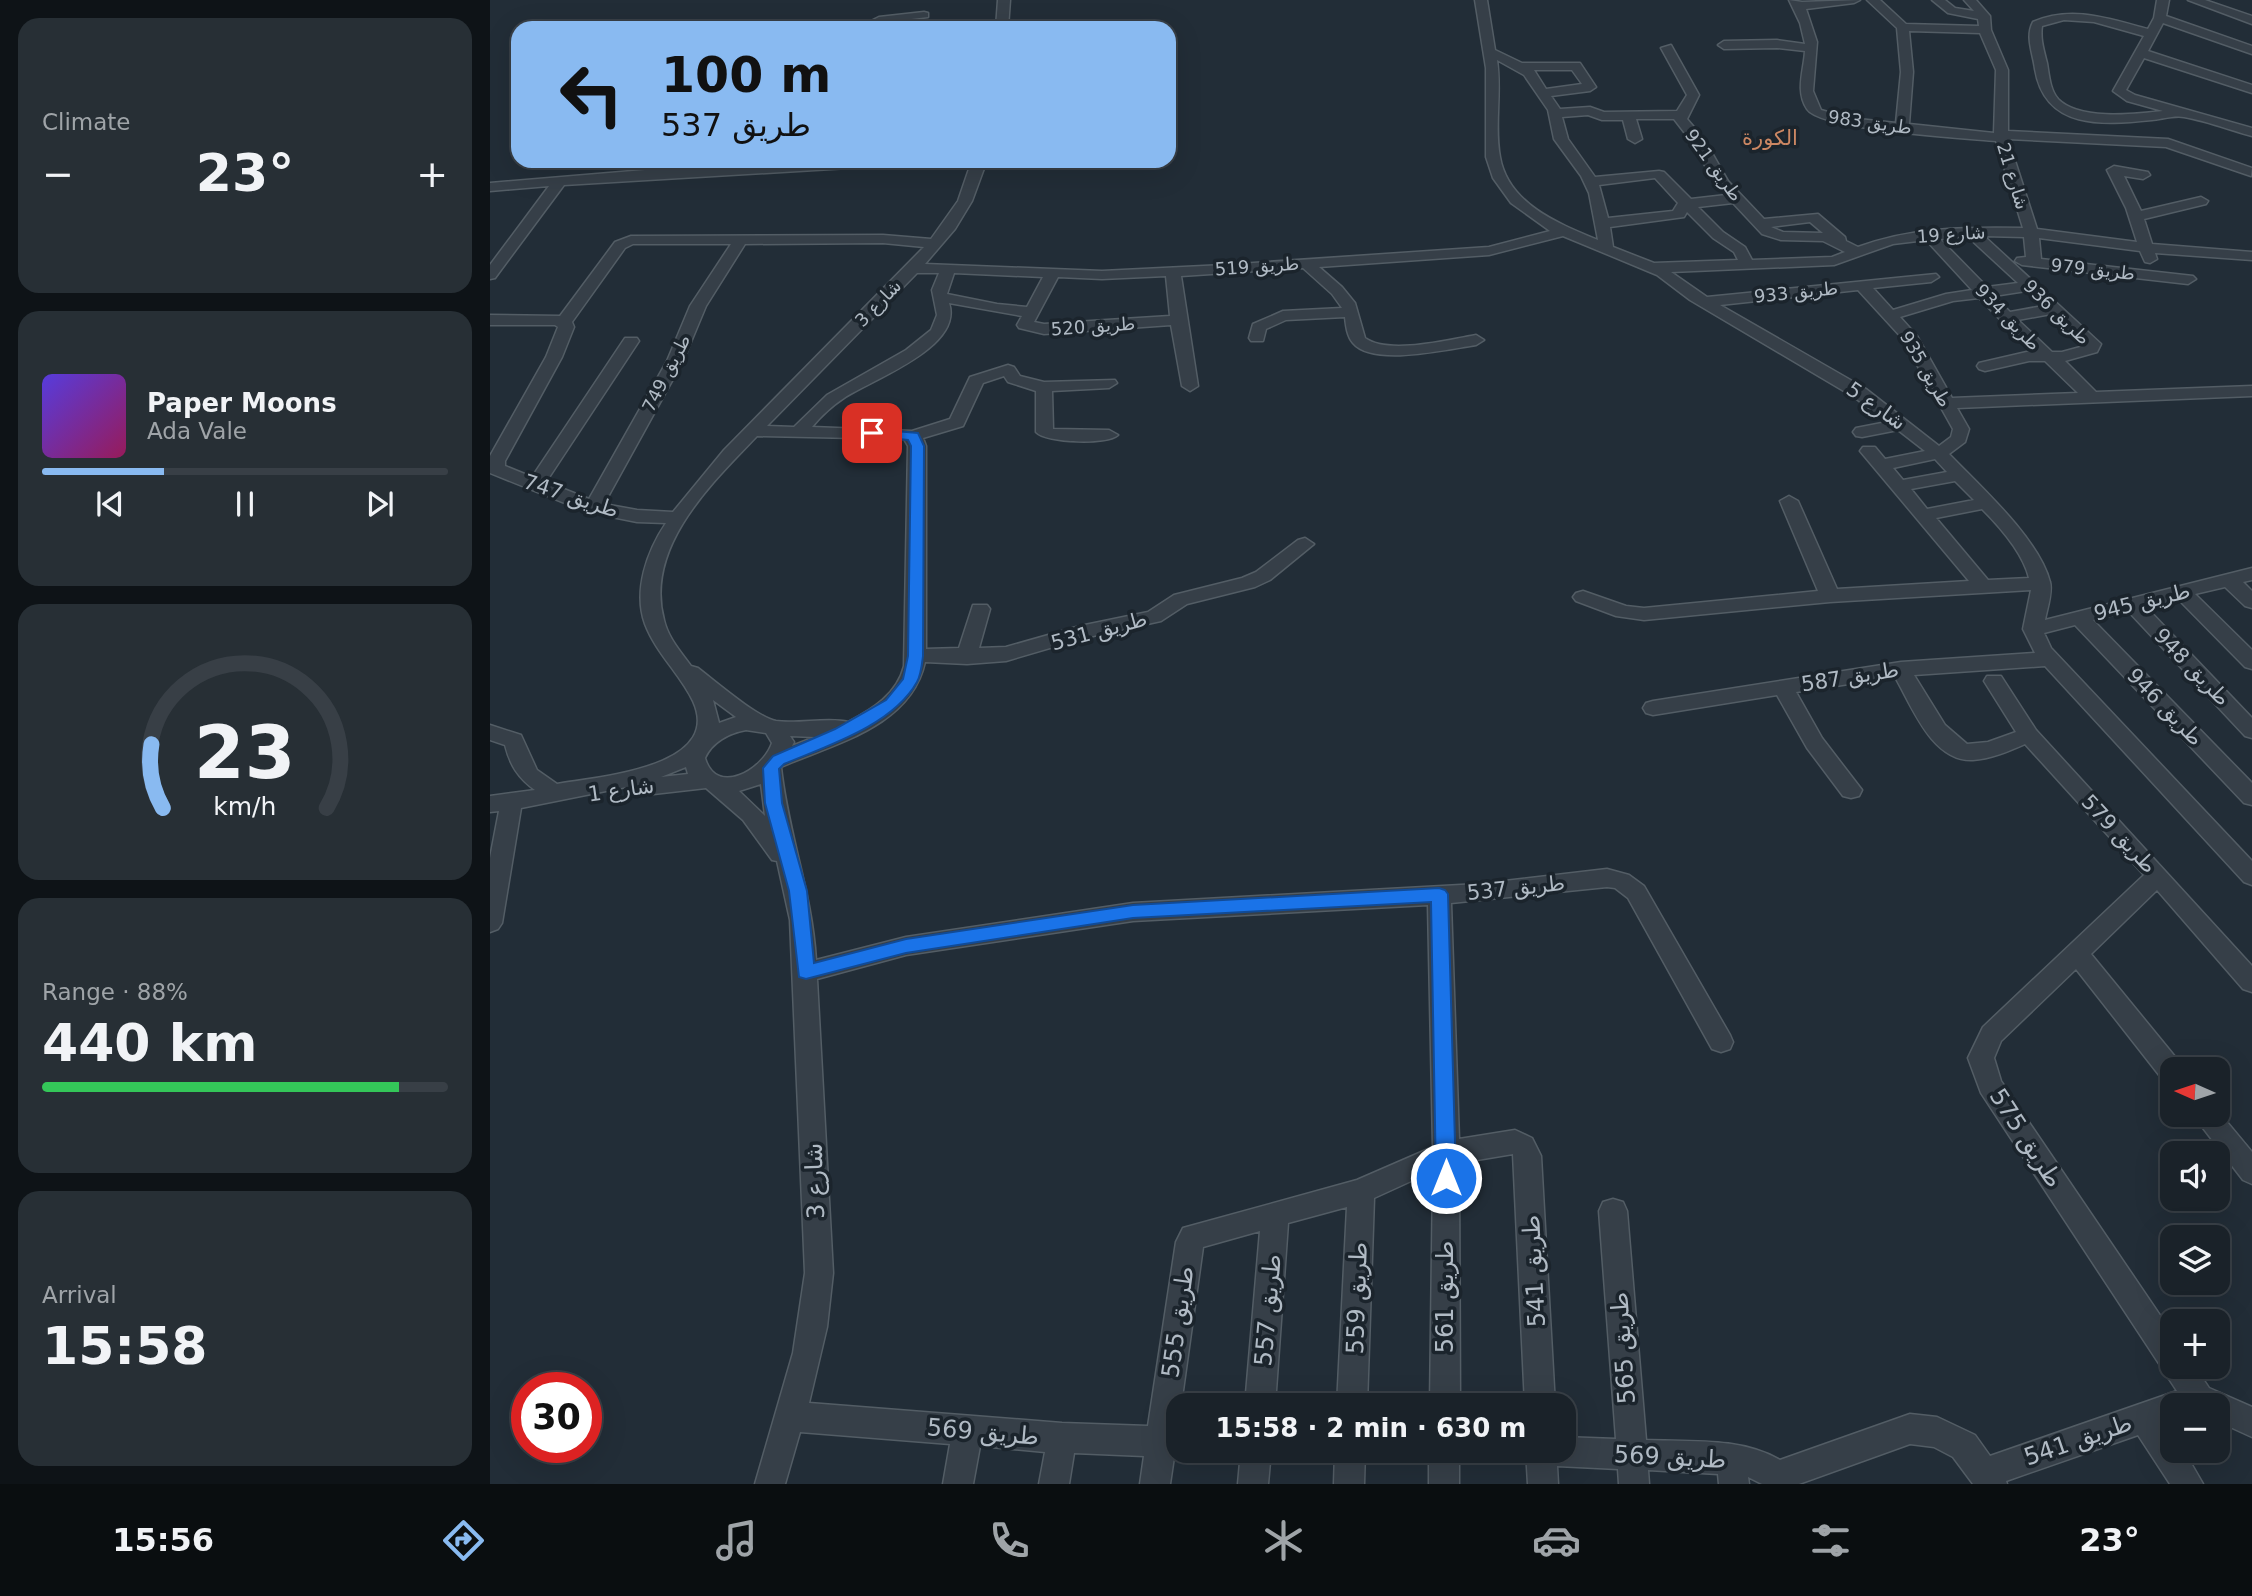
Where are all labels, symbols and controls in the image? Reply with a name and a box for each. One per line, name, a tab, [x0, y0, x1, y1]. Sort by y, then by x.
text: 100 m	[661, 47, 831, 104]
icon: left	[546, 49, 637, 140]
text: طريق 537	[661, 106, 811, 144]
street label: طريق 983	[1827, 106, 1913, 139]
text: Climate	[42, 109, 131, 135]
street label: طريق 921	[1680, 125, 1747, 206]
district label: الكورة	[1742, 126, 1798, 150]
street label: شارع 21	[1992, 140, 2033, 212]
text: 23°	[196, 143, 294, 203]
text: −	[42, 152, 74, 196]
text: +	[416, 152, 448, 196]
street label: شارع 19	[1916, 221, 1986, 248]
street label: طريق 519	[1214, 253, 1300, 280]
street label: طريق 979	[2050, 254, 2136, 285]
street label: شارع 3	[851, 275, 906, 332]
street label: طريق 936	[2019, 275, 2095, 350]
street label: طريق 933	[1753, 277, 1839, 308]
street label: طريق 934	[1970, 279, 2045, 355]
street label: طريق 520	[1050, 313, 1136, 340]
street label: طريق 935	[1895, 327, 1956, 411]
street label: طريق 749	[637, 331, 695, 416]
street label: شارع 5	[1842, 377, 1910, 435]
text: Paper Moons	[147, 388, 337, 418]
pin	[842, 403, 902, 463]
icon: arrive	[853, 414, 891, 452]
text: Ada Vale	[147, 418, 247, 444]
street label: طريق 747	[520, 469, 622, 523]
icon: previous	[91, 485, 129, 523]
icon: pause	[226, 485, 264, 523]
icon: next	[361, 485, 399, 523]
street label: طريق 945	[2091, 578, 2193, 626]
street label: طريق 531	[1048, 607, 1150, 655]
street label: طريق 948	[2149, 623, 2235, 711]
street label: طريق 587	[1800, 657, 1900, 697]
street label: طريق 946	[2122, 663, 2208, 751]
text: 23	[194, 710, 296, 795]
street label: شارع 1	[586, 773, 656, 807]
street label: طريق 579	[2077, 790, 2161, 878]
text: km/h	[213, 792, 277, 821]
street label: طريق 537	[1466, 871, 1566, 905]
text: Range · 88%	[42, 979, 188, 1005]
text: 440 km	[42, 1013, 257, 1073]
north arrow	[2160, 1057, 2230, 1127]
map controls	[2160, 1057, 2230, 1463]
street label: طريق 575	[1984, 1083, 2068, 1193]
position arrow	[1409, 1141, 1483, 1215]
button: sound	[2160, 1141, 2230, 1211]
street label: شارع 3	[800, 1142, 830, 1220]
street label: طريق 541	[1517, 1214, 1551, 1328]
button: layers	[2160, 1225, 2230, 1295]
street label: طريق 559	[1341, 1241, 1373, 1355]
street label: طريق 561	[1431, 1241, 1459, 1353]
street label: طريق 557	[1249, 1253, 1287, 1367]
street label: طريق 555	[1156, 1264, 1200, 1380]
text: Arrival	[42, 1282, 117, 1308]
street label: طريق 565	[1605, 1291, 1641, 1405]
button: +	[2160, 1309, 2230, 1379]
text: 15:58	[42, 1316, 208, 1376]
speed limit sign: 30	[511, 1372, 602, 1463]
button: −	[2160, 1393, 2230, 1463]
street label: طريق 541	[2020, 1408, 2136, 1472]
street label: طريق 569	[926, 1413, 1040, 1451]
text: 15:58 · 2 min · 630 m	[1216, 1413, 1526, 1443]
street label: طريق 569	[1613, 1440, 1727, 1474]
icon: directions	[439, 1516, 488, 1565]
icon: music	[712, 1516, 761, 1565]
icon: phone	[985, 1516, 1034, 1565]
icon: climate	[1259, 1516, 1308, 1565]
icon: car	[1532, 1516, 1581, 1565]
icon: filters	[1806, 1516, 1855, 1565]
text: 15:56	[112, 1521, 214, 1559]
text: 23°	[2079, 1521, 2140, 1559]

